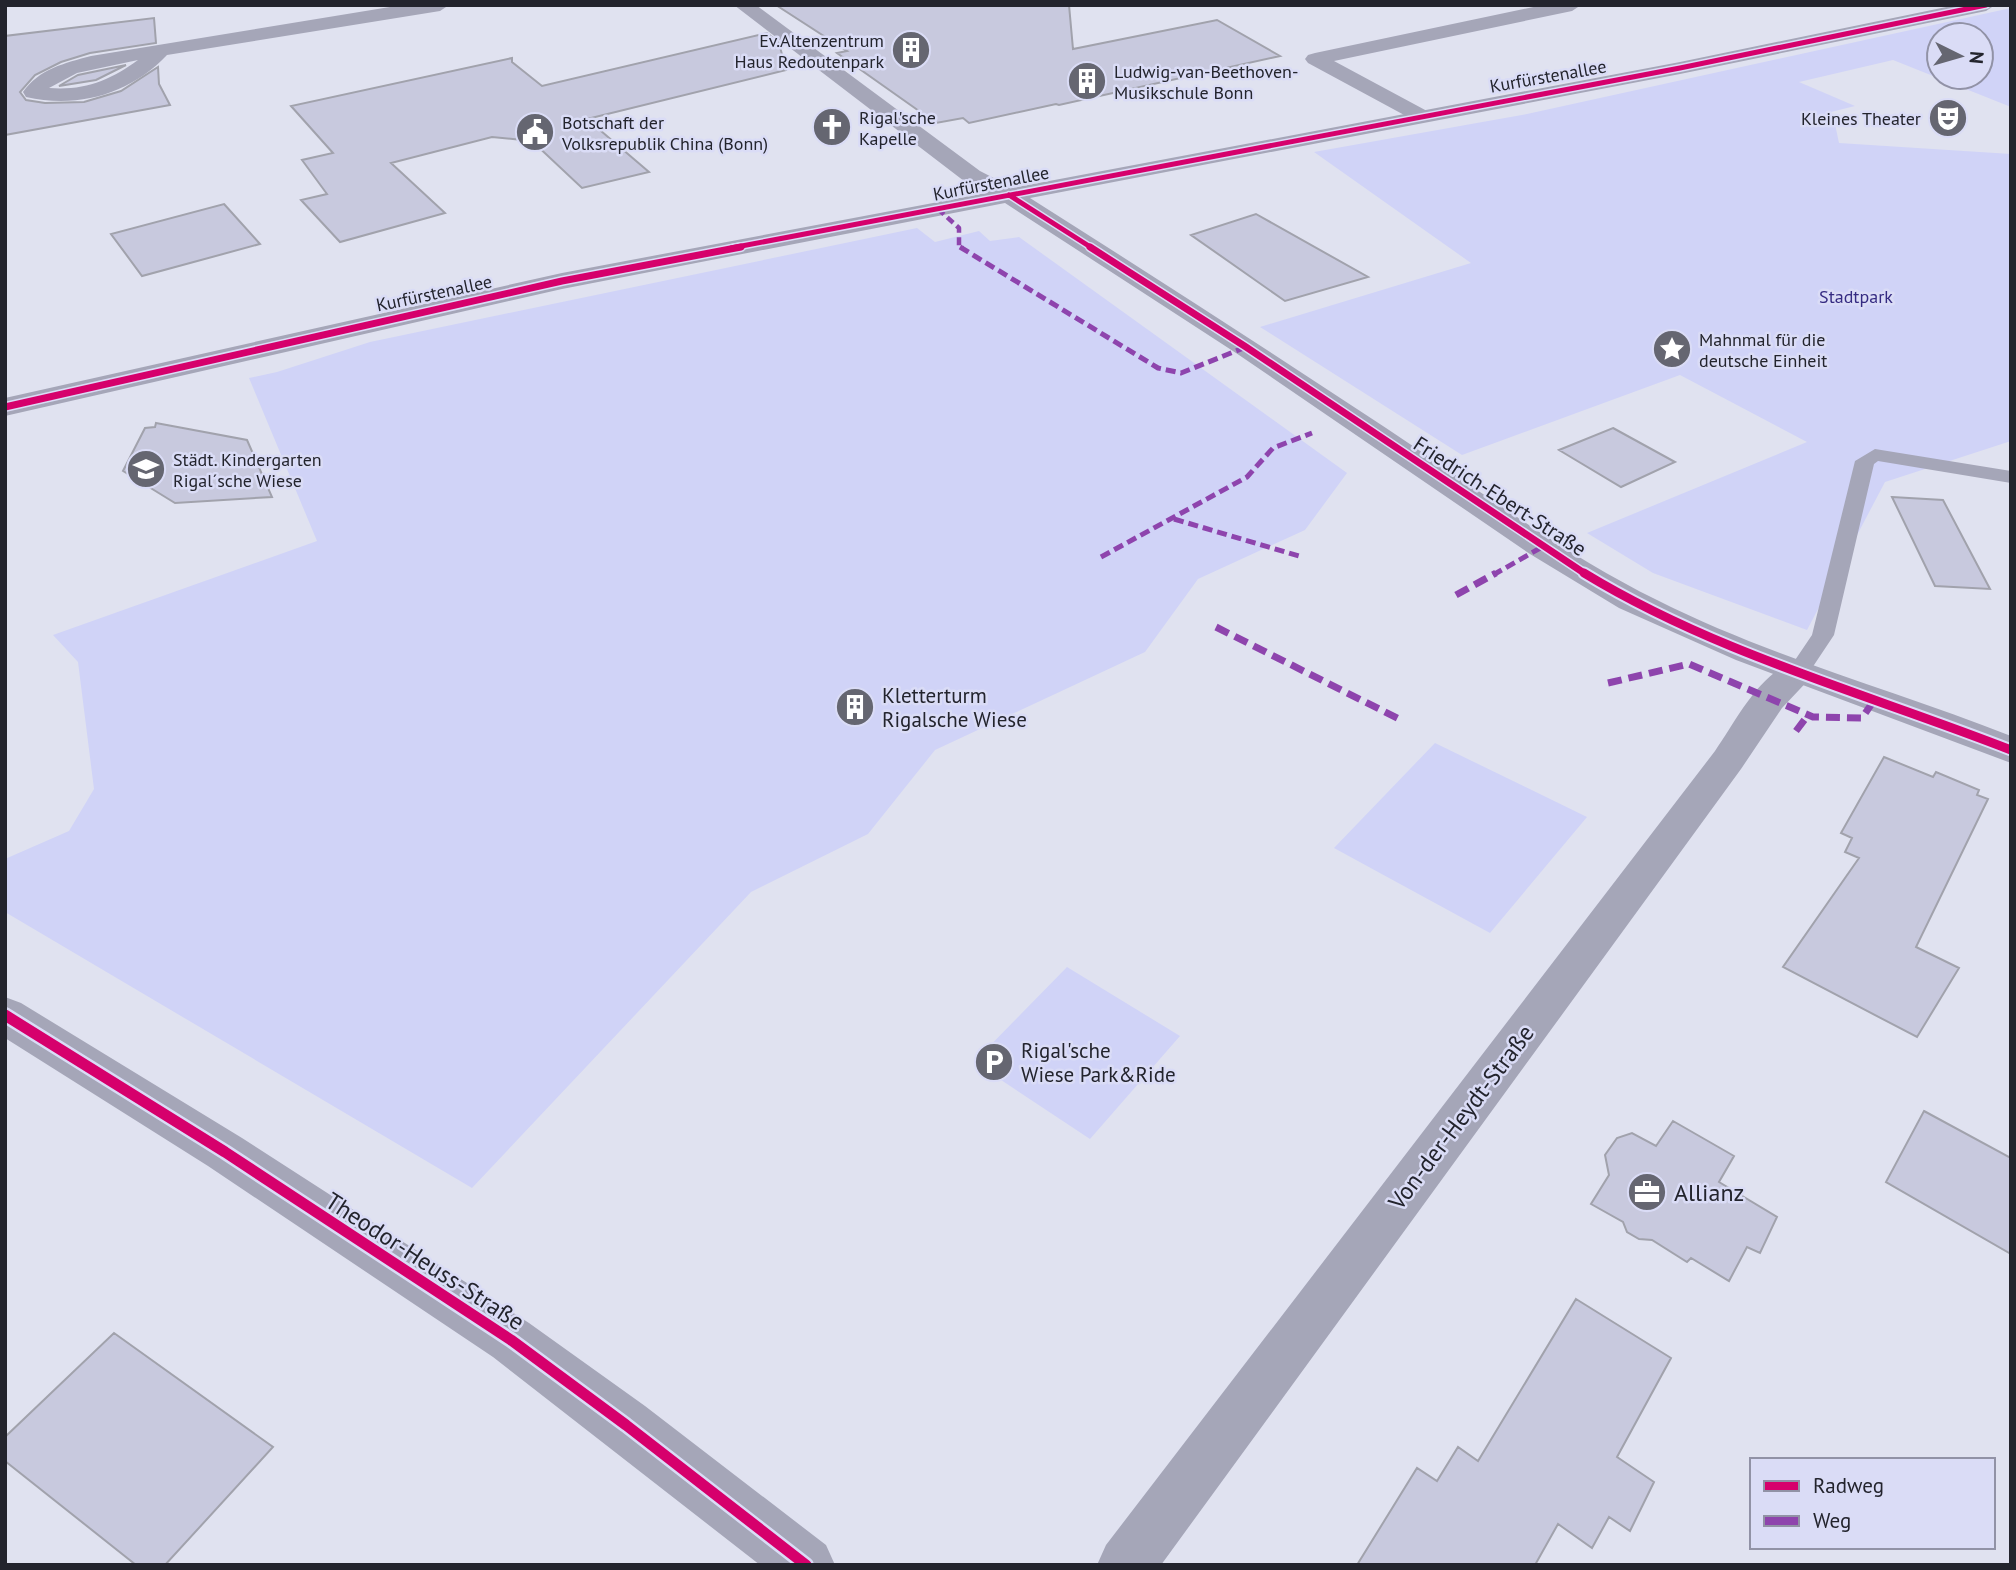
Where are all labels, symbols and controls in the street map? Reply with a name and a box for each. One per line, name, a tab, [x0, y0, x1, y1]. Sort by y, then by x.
north arrow	[1925, 21, 1995, 91]
place label: Ev.Altenzentrum Haus Redoutenpark	[735, 29, 884, 73]
building icon: Ev.Altenzentrum Haus Redoutenpark	[890, 29, 932, 71]
text: N	[1964, 50, 1989, 65]
street label: Kurfürstenallee	[1488, 54, 1608, 98]
building icon: Ludwig-van-Beethoven- Musikschule Bonn	[1066, 60, 1108, 102]
place label: Ludwig-van-Beethoven- Musikschule Bonn	[1114, 60, 1298, 104]
theatre icon: Kleines Theater	[1927, 97, 1969, 139]
church icon: Rigal'sche Kapelle	[811, 106, 853, 148]
place label: Rigal'sche Kapelle	[859, 106, 936, 150]
place label: Kleines Theater	[1801, 107, 1921, 130]
public building icon: Botschaft der Volksrepublik China (Bonn)	[514, 111, 556, 153]
place label: Botschaft der Volksrepublik China (Bonn)	[561, 111, 768, 155]
street label: Kurfürstenallee	[931, 160, 1051, 206]
street label: Kurfürstenallee	[374, 269, 494, 317]
park label: Stadtpark	[1819, 285, 1893, 308]
place icon: Mahnmal für die deutsche Einheit	[1651, 328, 1693, 370]
place label: Mahnmal für die deutsche Einheit	[1699, 328, 1827, 372]
street label: Friedrich-Ebert-Straße	[1408, 430, 1592, 562]
school or university icon: Städt. Kindergarten Rigal´sche Wiese	[125, 448, 167, 490]
place label: Städt. Kindergarten Rigal´sche Wiese	[173, 448, 322, 492]
place label: Kletterturm Rigalsche Wiese	[882, 682, 1027, 733]
building icon: Kletterturm Rigalsche Wiese	[834, 686, 876, 728]
street label: Von-der-Heydt-Straße	[1381, 1018, 1541, 1217]
place label: Rigal'sche Wiese Park&Ride	[1021, 1037, 1176, 1088]
parking icon: Rigal'sche Wiese Park&Ride	[973, 1041, 1015, 1083]
office icon: Allianz	[1626, 1171, 1668, 1213]
place label: Allianz	[1674, 1177, 1744, 1208]
street label: Theodor-Heuss-Straße	[320, 1185, 530, 1337]
legend	[1750, 1458, 1995, 1549]
text: Radweg	[1813, 1472, 1884, 1499]
text: Weg	[1813, 1507, 1851, 1534]

